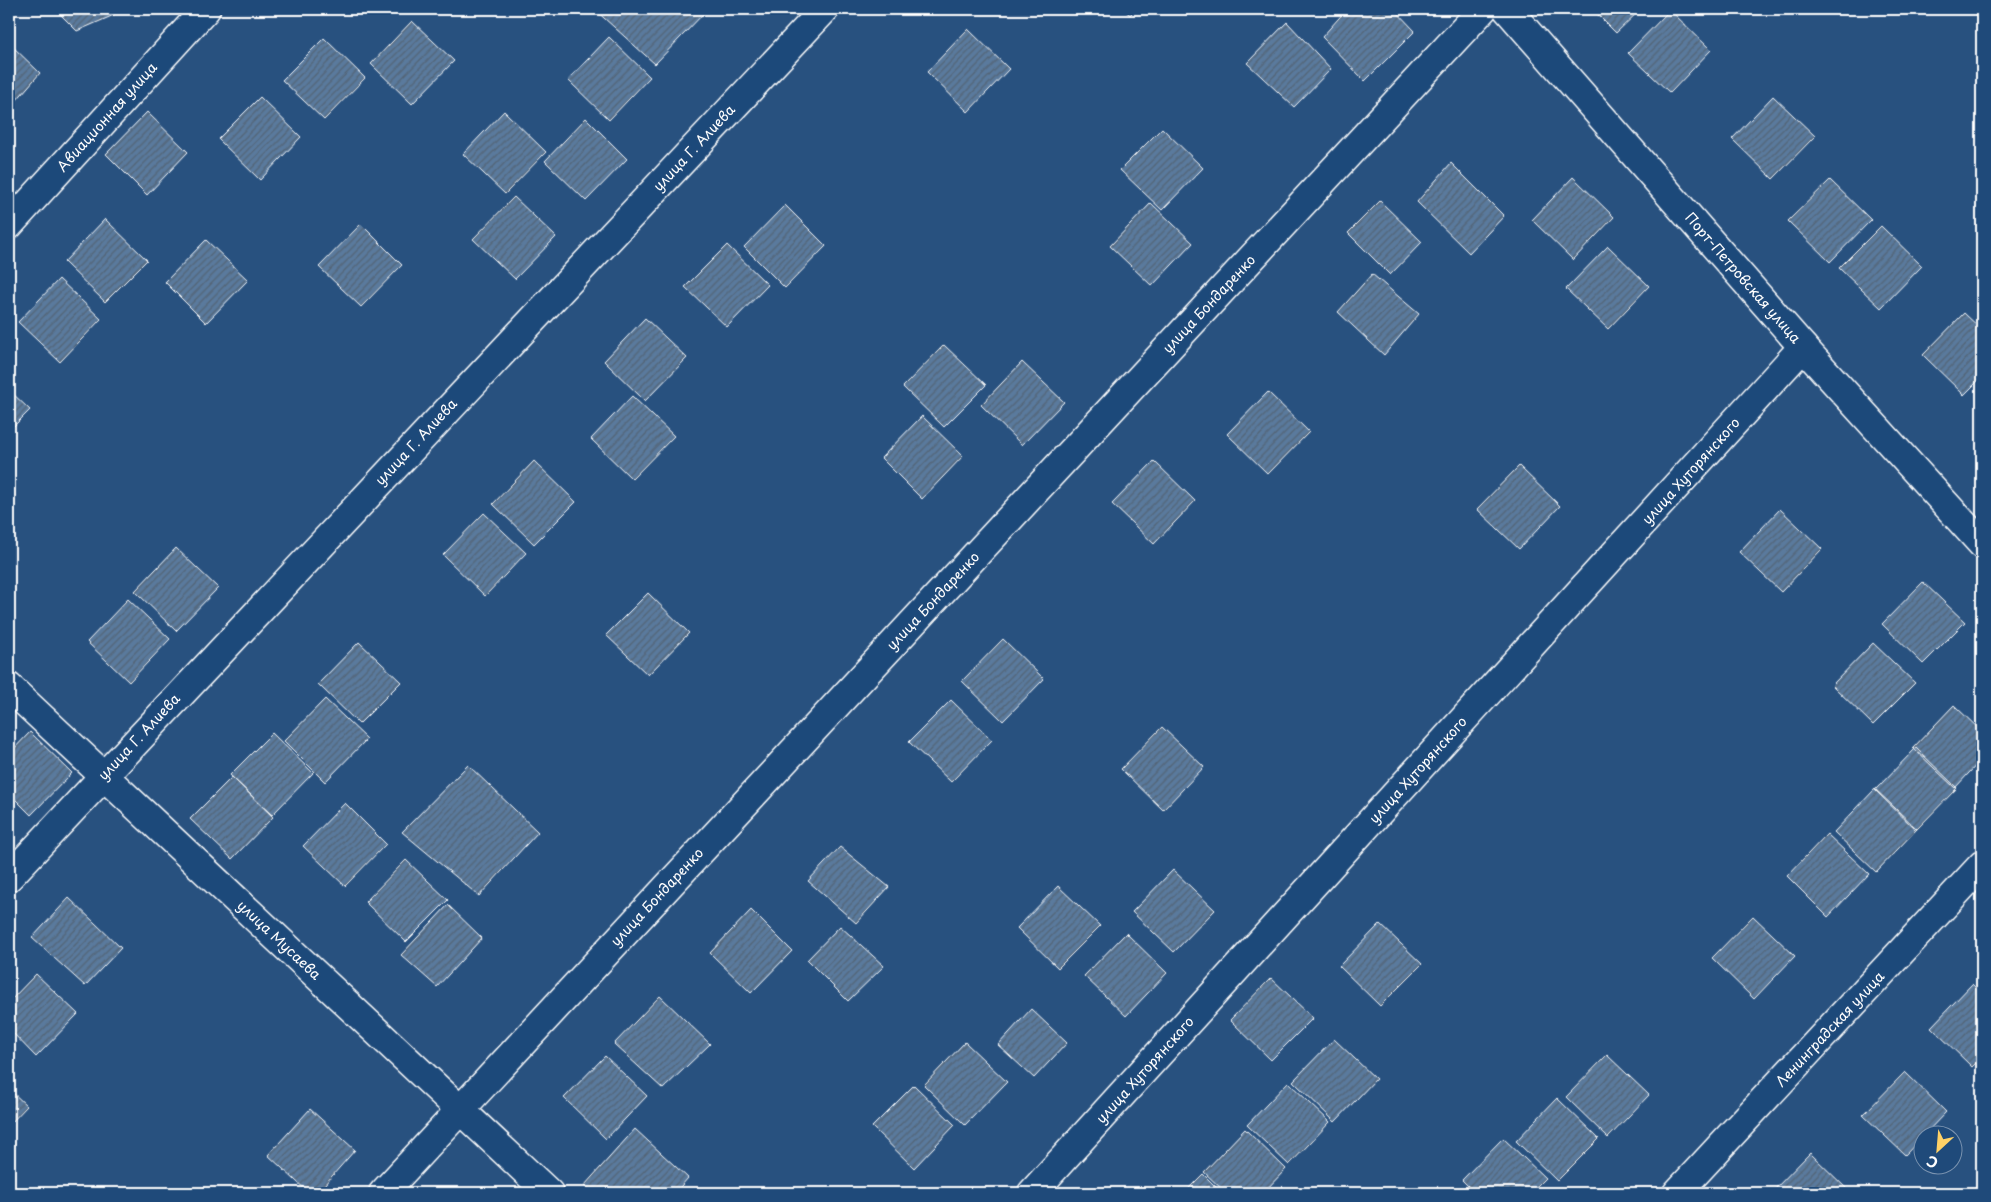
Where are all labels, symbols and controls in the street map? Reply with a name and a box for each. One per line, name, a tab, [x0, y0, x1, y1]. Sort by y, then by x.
street label: Авиационная улица	[52, 57, 162, 176]
street label: улица Г. Алиева	[648, 99, 740, 196]
street label: Порт-Петровская улица	[1681, 208, 1806, 348]
street label: улица Бондаренко	[1157, 249, 1260, 358]
street label: улица Г. Алиева	[370, 393, 462, 490]
street label: улица Хуторянского	[1637, 412, 1745, 529]
street label: улица Бондаренко	[881, 546, 984, 655]
street label: улица Г. Алиева	[93, 688, 185, 785]
street label: улица Хуторянского	[1364, 711, 1472, 828]
street label: улица Бондаренко	[605, 842, 708, 951]
street label: улица Мусаева	[233, 895, 326, 984]
street label: Ленинградская улица	[1770, 966, 1889, 1091]
street label: улица Хуторянского	[1091, 1011, 1199, 1128]
north arrow	[1914, 1124, 1964, 1174]
text: С	[1923, 1150, 1941, 1174]

